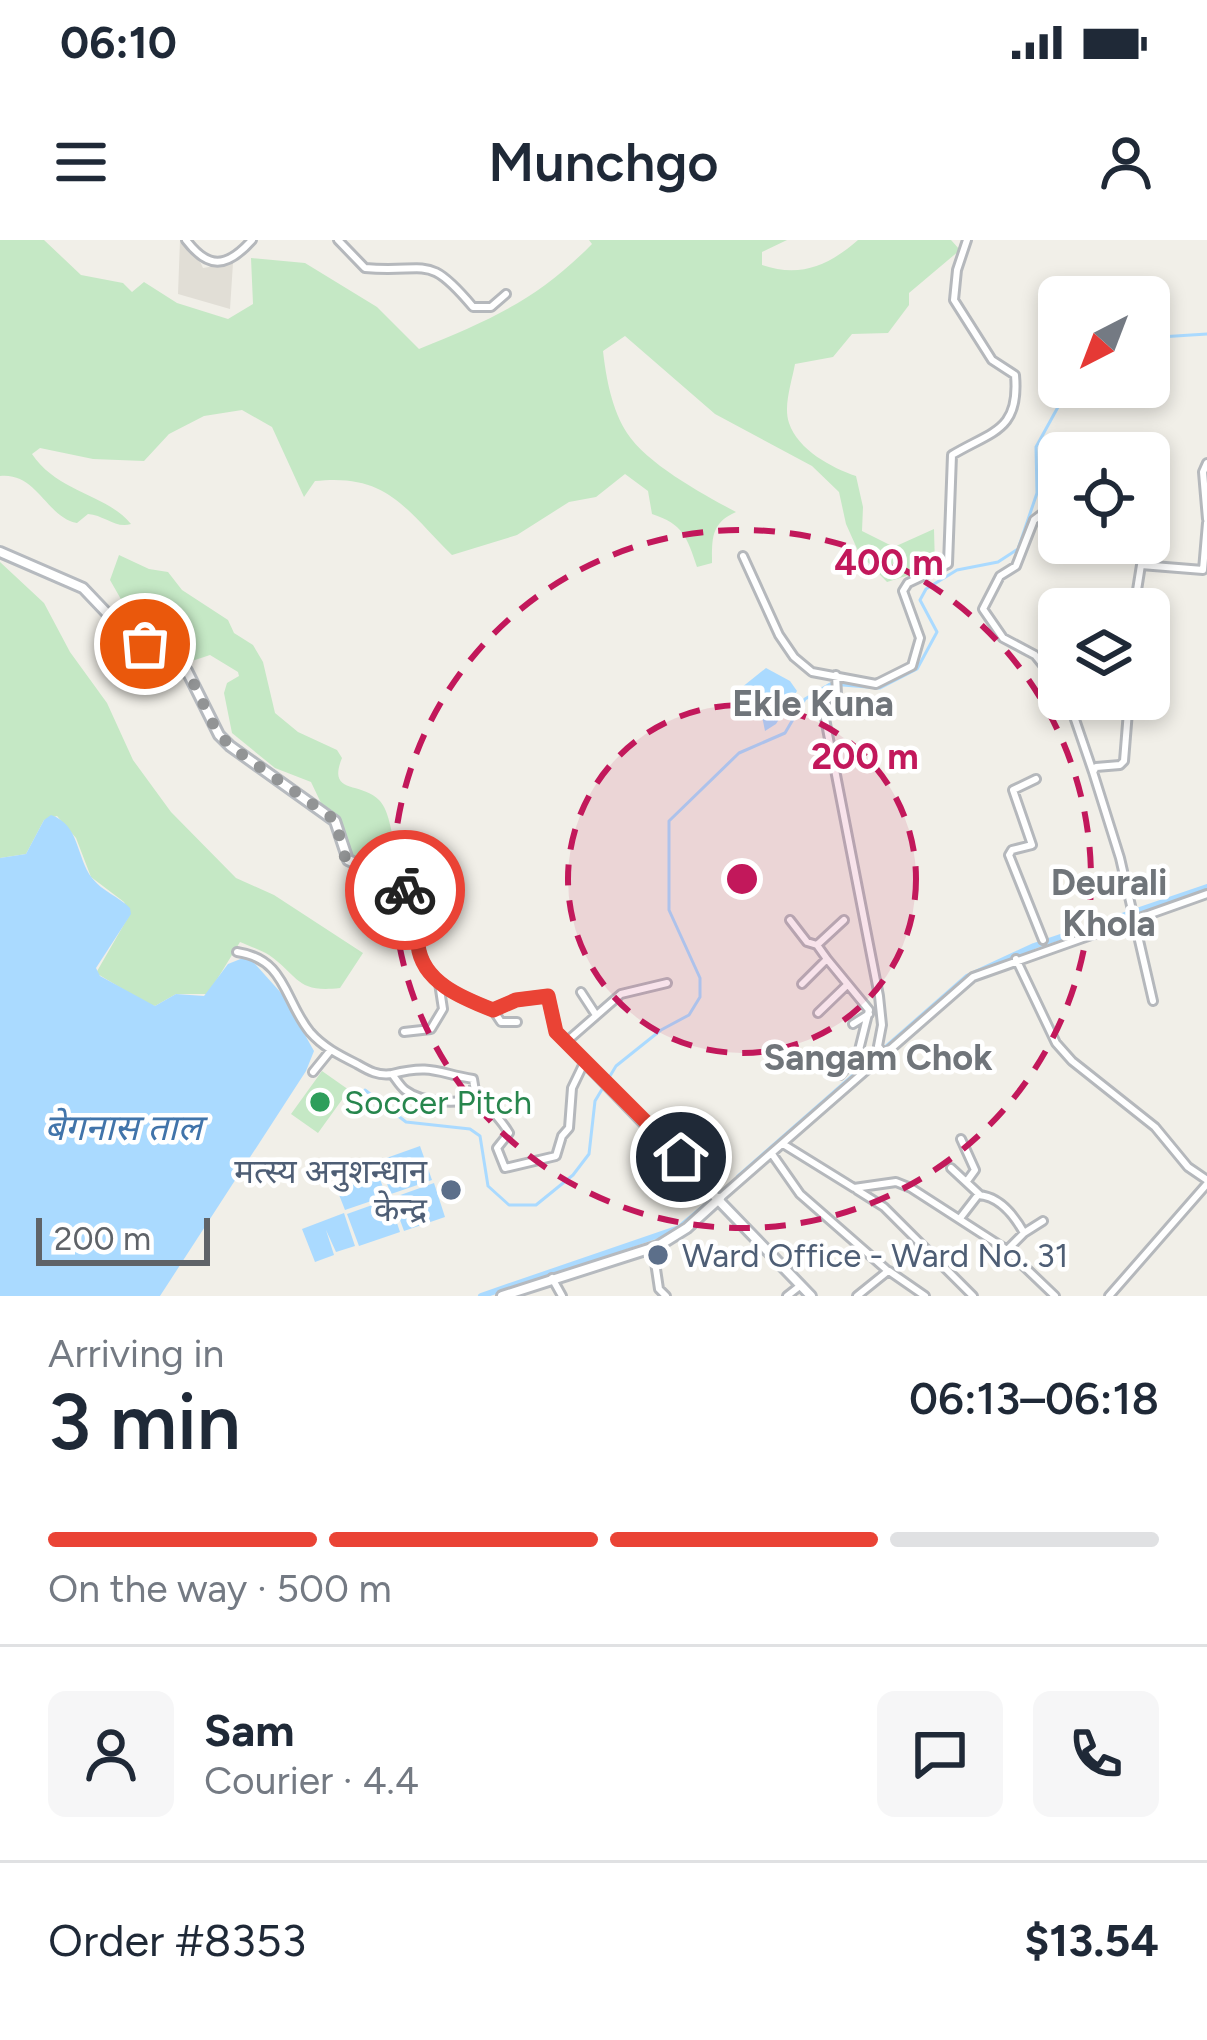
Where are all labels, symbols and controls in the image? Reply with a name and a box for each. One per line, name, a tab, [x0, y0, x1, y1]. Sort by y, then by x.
text: 06:10	[60, 15, 177, 69]
icon: menu	[48, 129, 114, 195]
icon: person	[1093, 129, 1159, 195]
text: Munchgo	[488, 130, 719, 195]
north arrow	[1038, 276, 1170, 408]
map controls	[1038, 276, 1170, 720]
button: locate	[1038, 432, 1170, 564]
text: 400 m	[834, 541, 944, 584]
button: layers	[1038, 588, 1170, 720]
pin	[94, 593, 196, 695]
icon: bag	[112, 611, 178, 677]
district label: Ekle Kuna	[732, 682, 894, 725]
text: 200 m	[811, 735, 919, 778]
courier	[345, 830, 465, 950]
icon: bike	[372, 857, 438, 923]
centre of rings	[721, 858, 763, 900]
district label: Deurali Khola	[1051, 861, 1167, 945]
district label: Sangam Chok	[763, 1036, 993, 1079]
place label: Soccer Pitch	[344, 1083, 532, 1122]
marker: Soccer Pitch	[307, 1089, 333, 1115]
water label: बेगनास ताल	[44, 1106, 208, 1149]
pin	[630, 1106, 732, 1208]
icon: home	[648, 1124, 714, 1190]
place label: मत्स्य अनुशन्धान केन्द्र	[234, 1152, 428, 1229]
marker: मत्स्य अनुशन्धान केन्द्र	[438, 1177, 464, 1203]
scale bar	[36, 1212, 210, 1265]
text: 200 m	[54, 1219, 151, 1258]
place label: Ward Office - Ward No. 31	[682, 1236, 1068, 1275]
marker: Ward Office - Ward No. 31	[645, 1242, 671, 1268]
text: Arriving in	[48, 1330, 224, 1377]
text: 06:13–06:18	[909, 1371, 1159, 1425]
text: 3 min	[48, 1375, 241, 1469]
text: On the way · 500 m	[48, 1565, 392, 1612]
button: person	[48, 1691, 174, 1817]
button: chat	[877, 1691, 1003, 1817]
button: phone	[1033, 1691, 1159, 1817]
text: Sam	[204, 1703, 295, 1757]
text: Courier · 4.4	[204, 1757, 419, 1804]
text: Order #8353	[48, 1913, 306, 1967]
text: $13.54	[1024, 1913, 1159, 1967]

